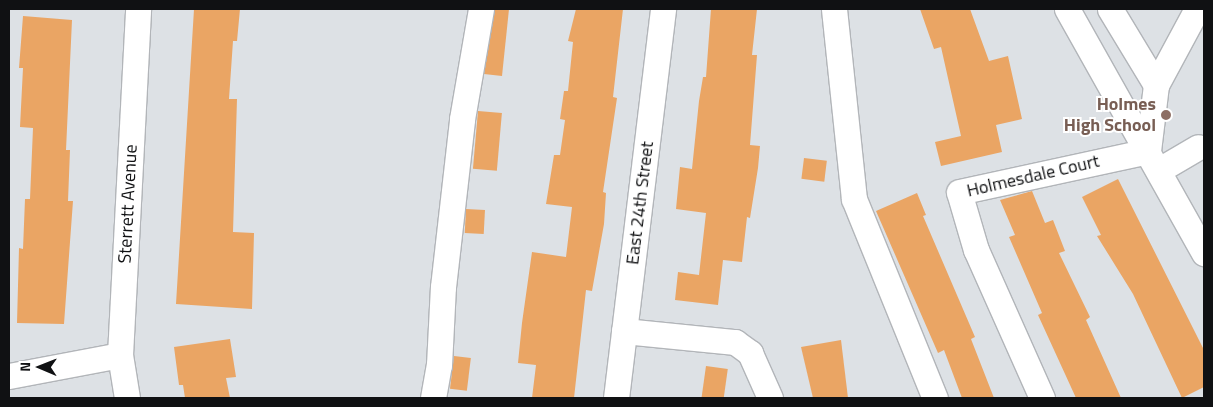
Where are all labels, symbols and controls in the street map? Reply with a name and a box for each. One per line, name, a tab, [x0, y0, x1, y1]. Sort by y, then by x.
place label: Holmes High School	[1064, 94, 1156, 136]
marker: Holmes High School	[1160, 109, 1172, 121]
street label: East 24th Street	[622, 140, 658, 266]
street label: Sterrett Avenue	[114, 144, 142, 264]
street label: Holmesdale Court	[965, 150, 1101, 202]
north arrow	[15, 342, 65, 392]
text: N	[14, 362, 35, 372]

